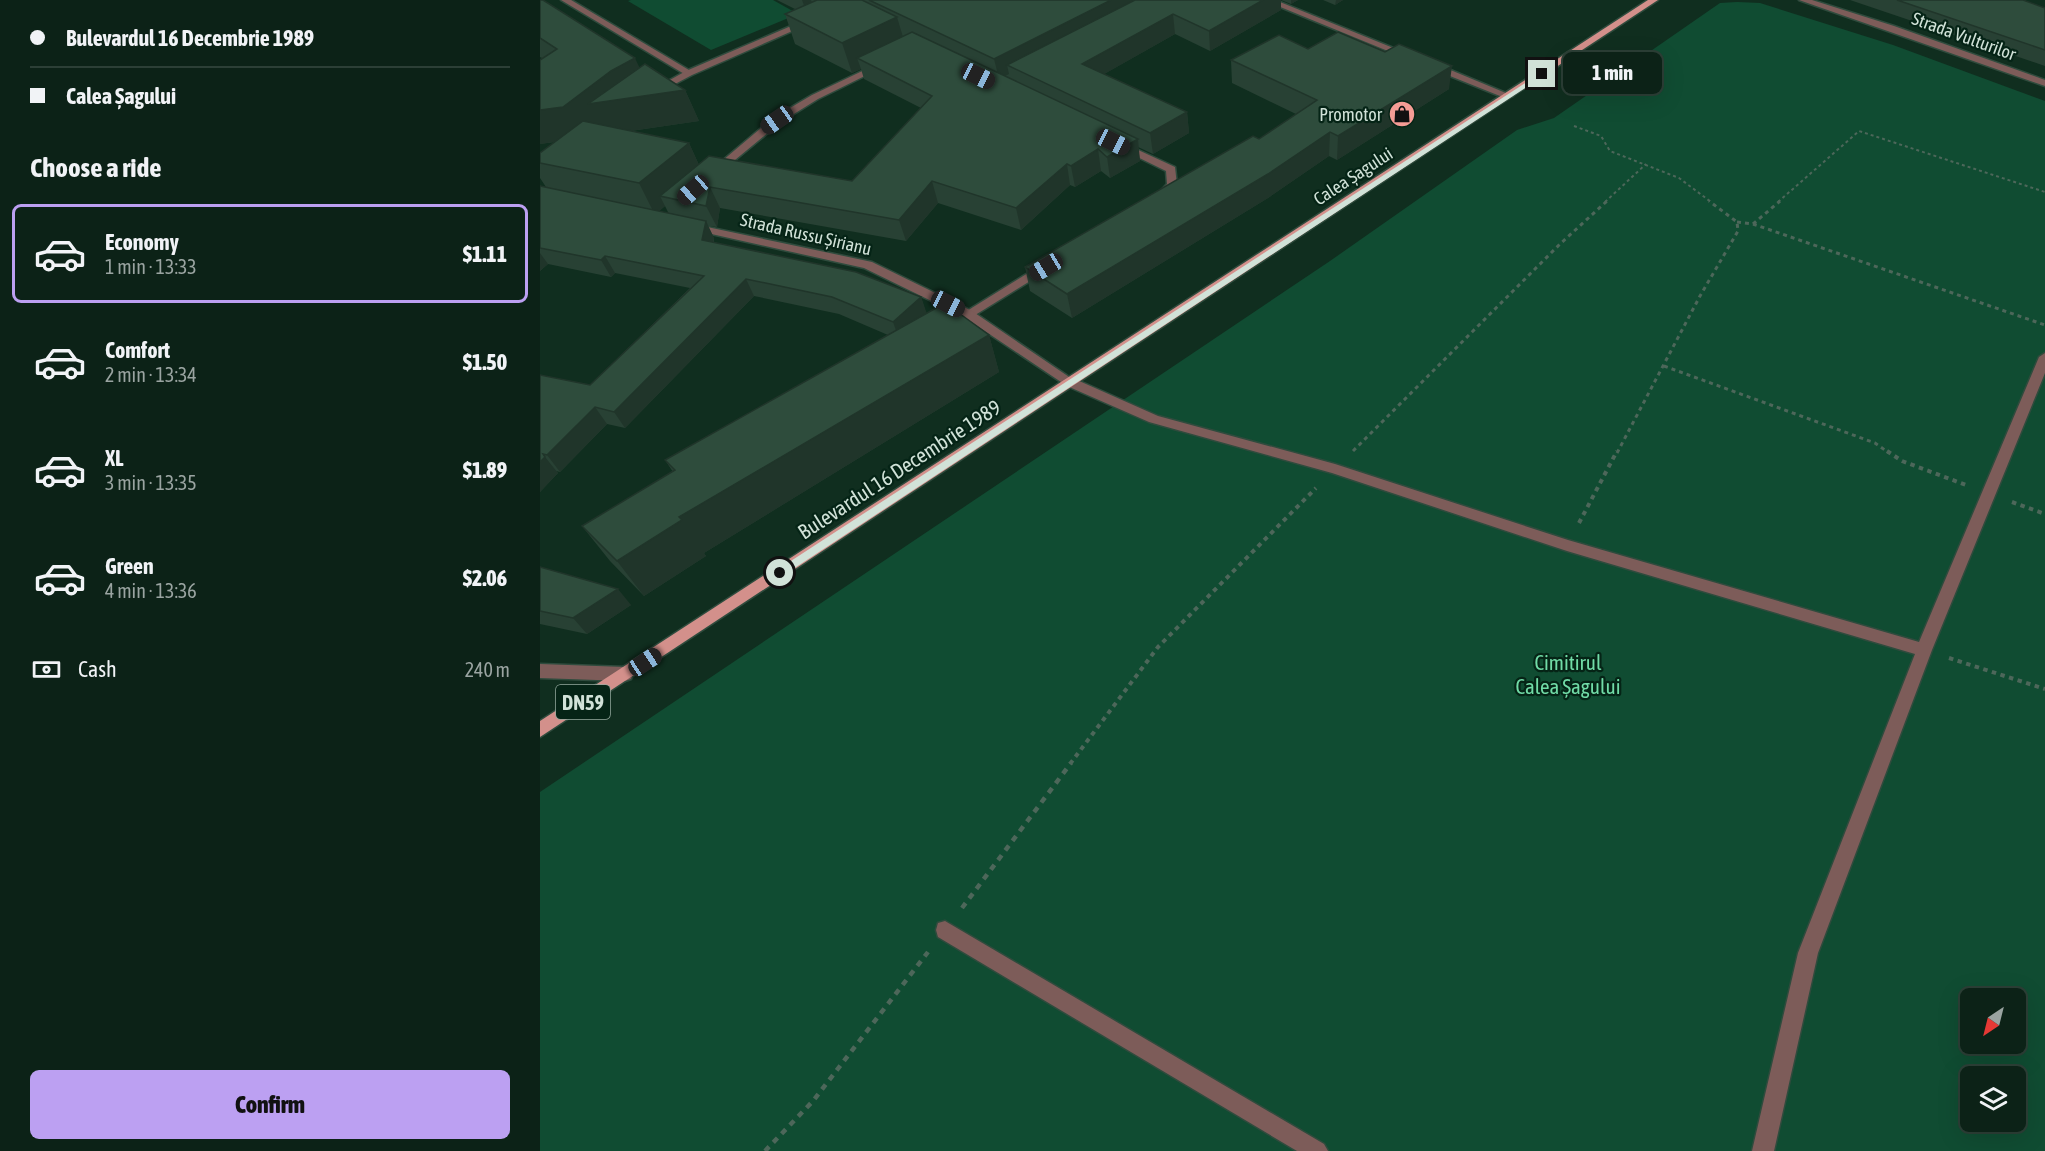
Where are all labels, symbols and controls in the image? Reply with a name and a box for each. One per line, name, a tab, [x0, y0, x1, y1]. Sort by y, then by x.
street label: Strada Vulturilor	[1909, 7, 2020, 65]
text: Bulevardul 16 Decembrie 1989	[66, 25, 314, 51]
callout: 1 min	[1563, 53, 1662, 95]
car	[958, 60, 998, 92]
route end	[1528, 60, 1555, 87]
text: 1 min	[1592, 61, 1633, 84]
text: Calea Șagului	[66, 83, 176, 109]
shop icon: Promotor	[1387, 99, 1417, 129]
car	[757, 102, 797, 138]
place label: Promotor	[1319, 104, 1383, 125]
car	[1093, 126, 1133, 158]
street label: Calea Șagului	[1310, 143, 1396, 209]
text: Choose a ride	[30, 152, 162, 183]
car	[674, 171, 712, 209]
street label: Strada Russu Șirianu	[738, 209, 874, 259]
icon: car	[33, 227, 87, 281]
text: Economy	[105, 229, 179, 255]
text: $1.11	[463, 241, 507, 267]
car	[1026, 250, 1066, 284]
text: 1 min · 13:33	[105, 255, 197, 278]
car	[928, 288, 968, 320]
icon: car	[33, 335, 87, 389]
text: Comfort	[105, 337, 170, 363]
text: $1.50	[463, 349, 507, 375]
text: 2 min · 13:34	[105, 363, 197, 386]
street label: Bulevardul 16 Decembrie 1989	[793, 394, 1005, 544]
icon: car	[33, 443, 87, 497]
text: XL	[105, 445, 123, 471]
text: $1.89	[463, 457, 507, 483]
text: 3 min · 13:35	[105, 471, 197, 494]
icon: car	[33, 551, 87, 605]
text: Green	[105, 553, 154, 579]
route start	[766, 559, 793, 586]
text: $2.06	[463, 565, 507, 591]
text: 4 min · 13:36	[105, 579, 197, 602]
car	[625, 645, 665, 679]
park label: Cimitirul Calea Șagului	[1515, 650, 1621, 698]
icon: cash	[30, 653, 63, 686]
text: Cash	[78, 656, 117, 682]
text: 240 m	[465, 658, 510, 681]
road number: DN59	[556, 685, 610, 719]
north arrow	[1960, 988, 2026, 1054]
map controls	[1960, 988, 2026, 1132]
button: layers	[1960, 1066, 2026, 1132]
button: Confirm	[30, 1070, 510, 1139]

